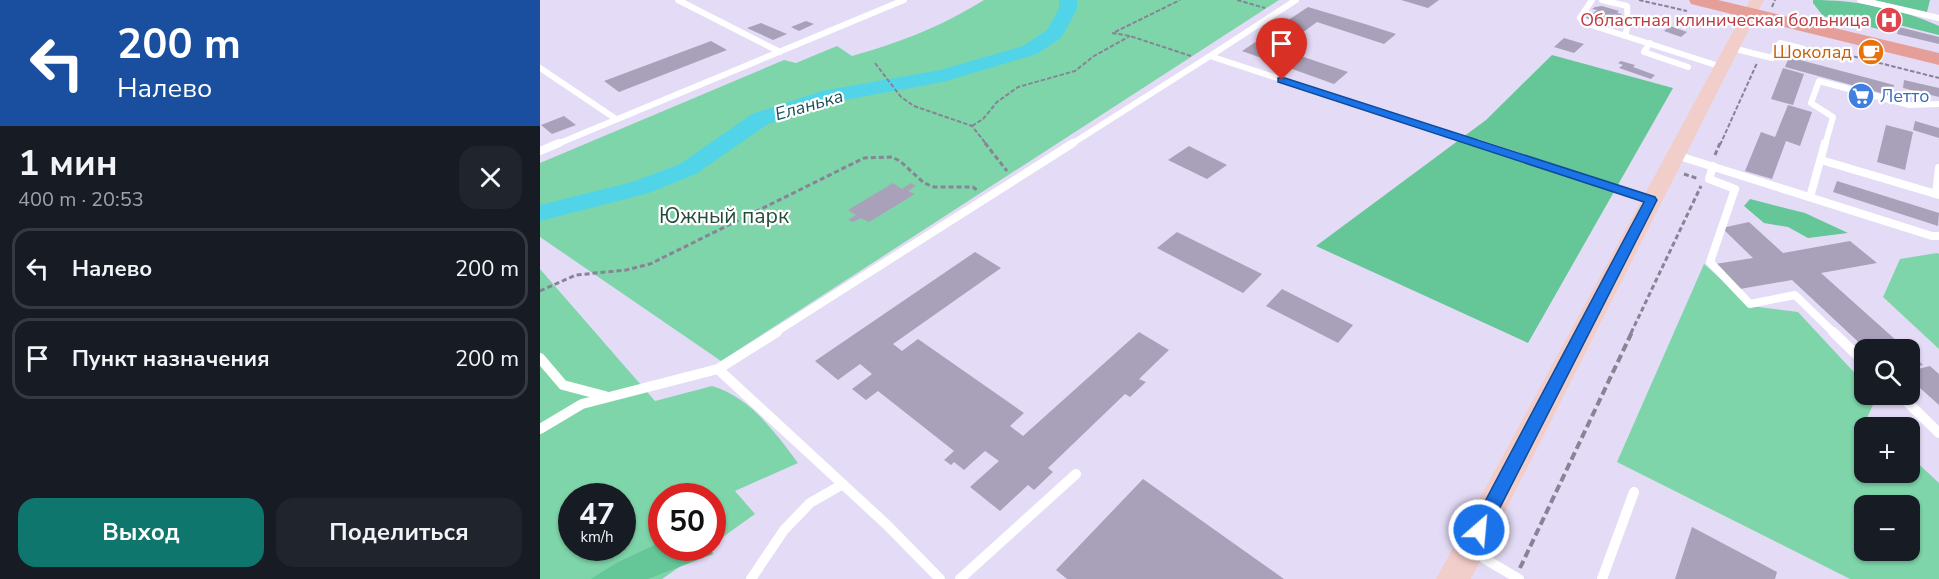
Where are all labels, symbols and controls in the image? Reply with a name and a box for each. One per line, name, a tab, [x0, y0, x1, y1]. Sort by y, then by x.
hospital icon: Областная клиническая больница	[1874, 5, 1904, 35]
place label: Областная клиническая больница	[1580, 8, 1870, 32]
text: 200 m	[117, 16, 241, 73]
pin	[1256, 18, 1307, 80]
icon: left	[18, 24, 96, 102]
icon: arrive	[1265, 27, 1298, 60]
cafe icon: Шоколад	[1856, 37, 1886, 67]
place label: Шоколад	[1773, 40, 1852, 64]
text: Налево	[117, 70, 212, 107]
supermarket icon: Летто	[1846, 81, 1876, 111]
water label: Еланька	[772, 84, 846, 126]
place label: Летто	[1880, 84, 1929, 108]
text: 1 мин	[18, 139, 118, 188]
button: close	[459, 146, 522, 209]
text: 400 m · 20:53	[18, 186, 144, 213]
park label: Южный парк	[659, 202, 790, 230]
icon: left	[21, 252, 54, 285]
text: Налево	[72, 254, 152, 284]
text: 200 m	[455, 254, 519, 284]
map controls	[1854, 339, 1920, 561]
button: search	[1854, 339, 1920, 405]
icon: arrive	[21, 342, 54, 375]
text: Пункт назначения	[72, 344, 270, 374]
text: 200 m	[455, 344, 519, 374]
button: +	[1854, 417, 1920, 483]
speed limit sign: 50	[648, 483, 726, 561]
text: 47	[579, 494, 615, 535]
button: −	[1854, 495, 1920, 561]
button: Выход	[18, 498, 264, 567]
button: Поделиться	[276, 498, 522, 567]
position arrow	[1447, 498, 1511, 562]
text: km/h	[580, 527, 614, 547]

